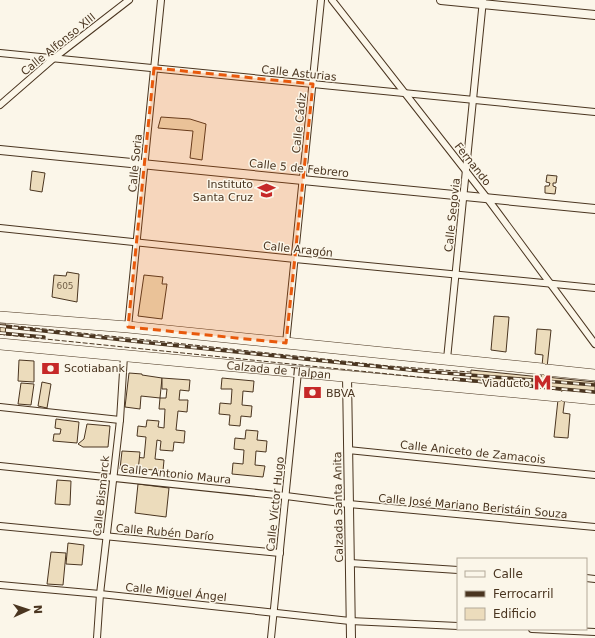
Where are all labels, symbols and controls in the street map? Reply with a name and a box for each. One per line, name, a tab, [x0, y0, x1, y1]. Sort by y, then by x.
street label: Calle Alfonso XIII	[18, 10, 98, 78]
street label: Calle Asturias	[261, 63, 337, 84]
street label: Calle Cádiz	[290, 92, 309, 154]
street label: Calle Soria	[126, 133, 145, 193]
street label: Fernando	[452, 140, 494, 189]
street label: Calle 5 de Febrero	[249, 157, 350, 180]
street label: Calle Segovia	[442, 177, 463, 253]
place label: Instituto Santa Cruz	[193, 178, 253, 204]
school or university icon: Instituto Santa Cruz	[256, 180, 276, 200]
street label: Calle Aragón	[262, 239, 334, 260]
house number: 605	[56, 281, 74, 291]
bank icon: Scotiabank	[41, 358, 61, 378]
street label: Calzada de Tlalpan	[226, 359, 332, 382]
place label: Scotiabank	[64, 362, 126, 375]
metro station icon: Viaducto	[533, 373, 553, 393]
place label: Viaducto	[482, 377, 530, 390]
bank icon: BBVA	[303, 383, 323, 403]
place label: BBVA	[326, 387, 356, 400]
street label: Calle Aniceto de Zamacois	[400, 438, 547, 467]
street label: Calzada Santa Anita	[331, 451, 346, 563]
street label: Calle Bismarck	[91, 454, 112, 537]
street label: Calle Víctor Hugo	[264, 456, 287, 552]
street label: Calle Antonio Maura	[120, 462, 232, 487]
street label: Calle José Mariano Beristáin Souza	[378, 492, 568, 521]
street label: Calle Rubén Darío	[115, 522, 215, 543]
legend	[457, 558, 587, 630]
text: Calle	[493, 567, 523, 581]
street label: Calle Miguel Ángel	[125, 581, 227, 604]
text: Ferrocarril	[493, 587, 554, 601]
north arrow	[8, 590, 48, 630]
text: N	[31, 605, 44, 614]
text: Edificio	[493, 607, 536, 621]

